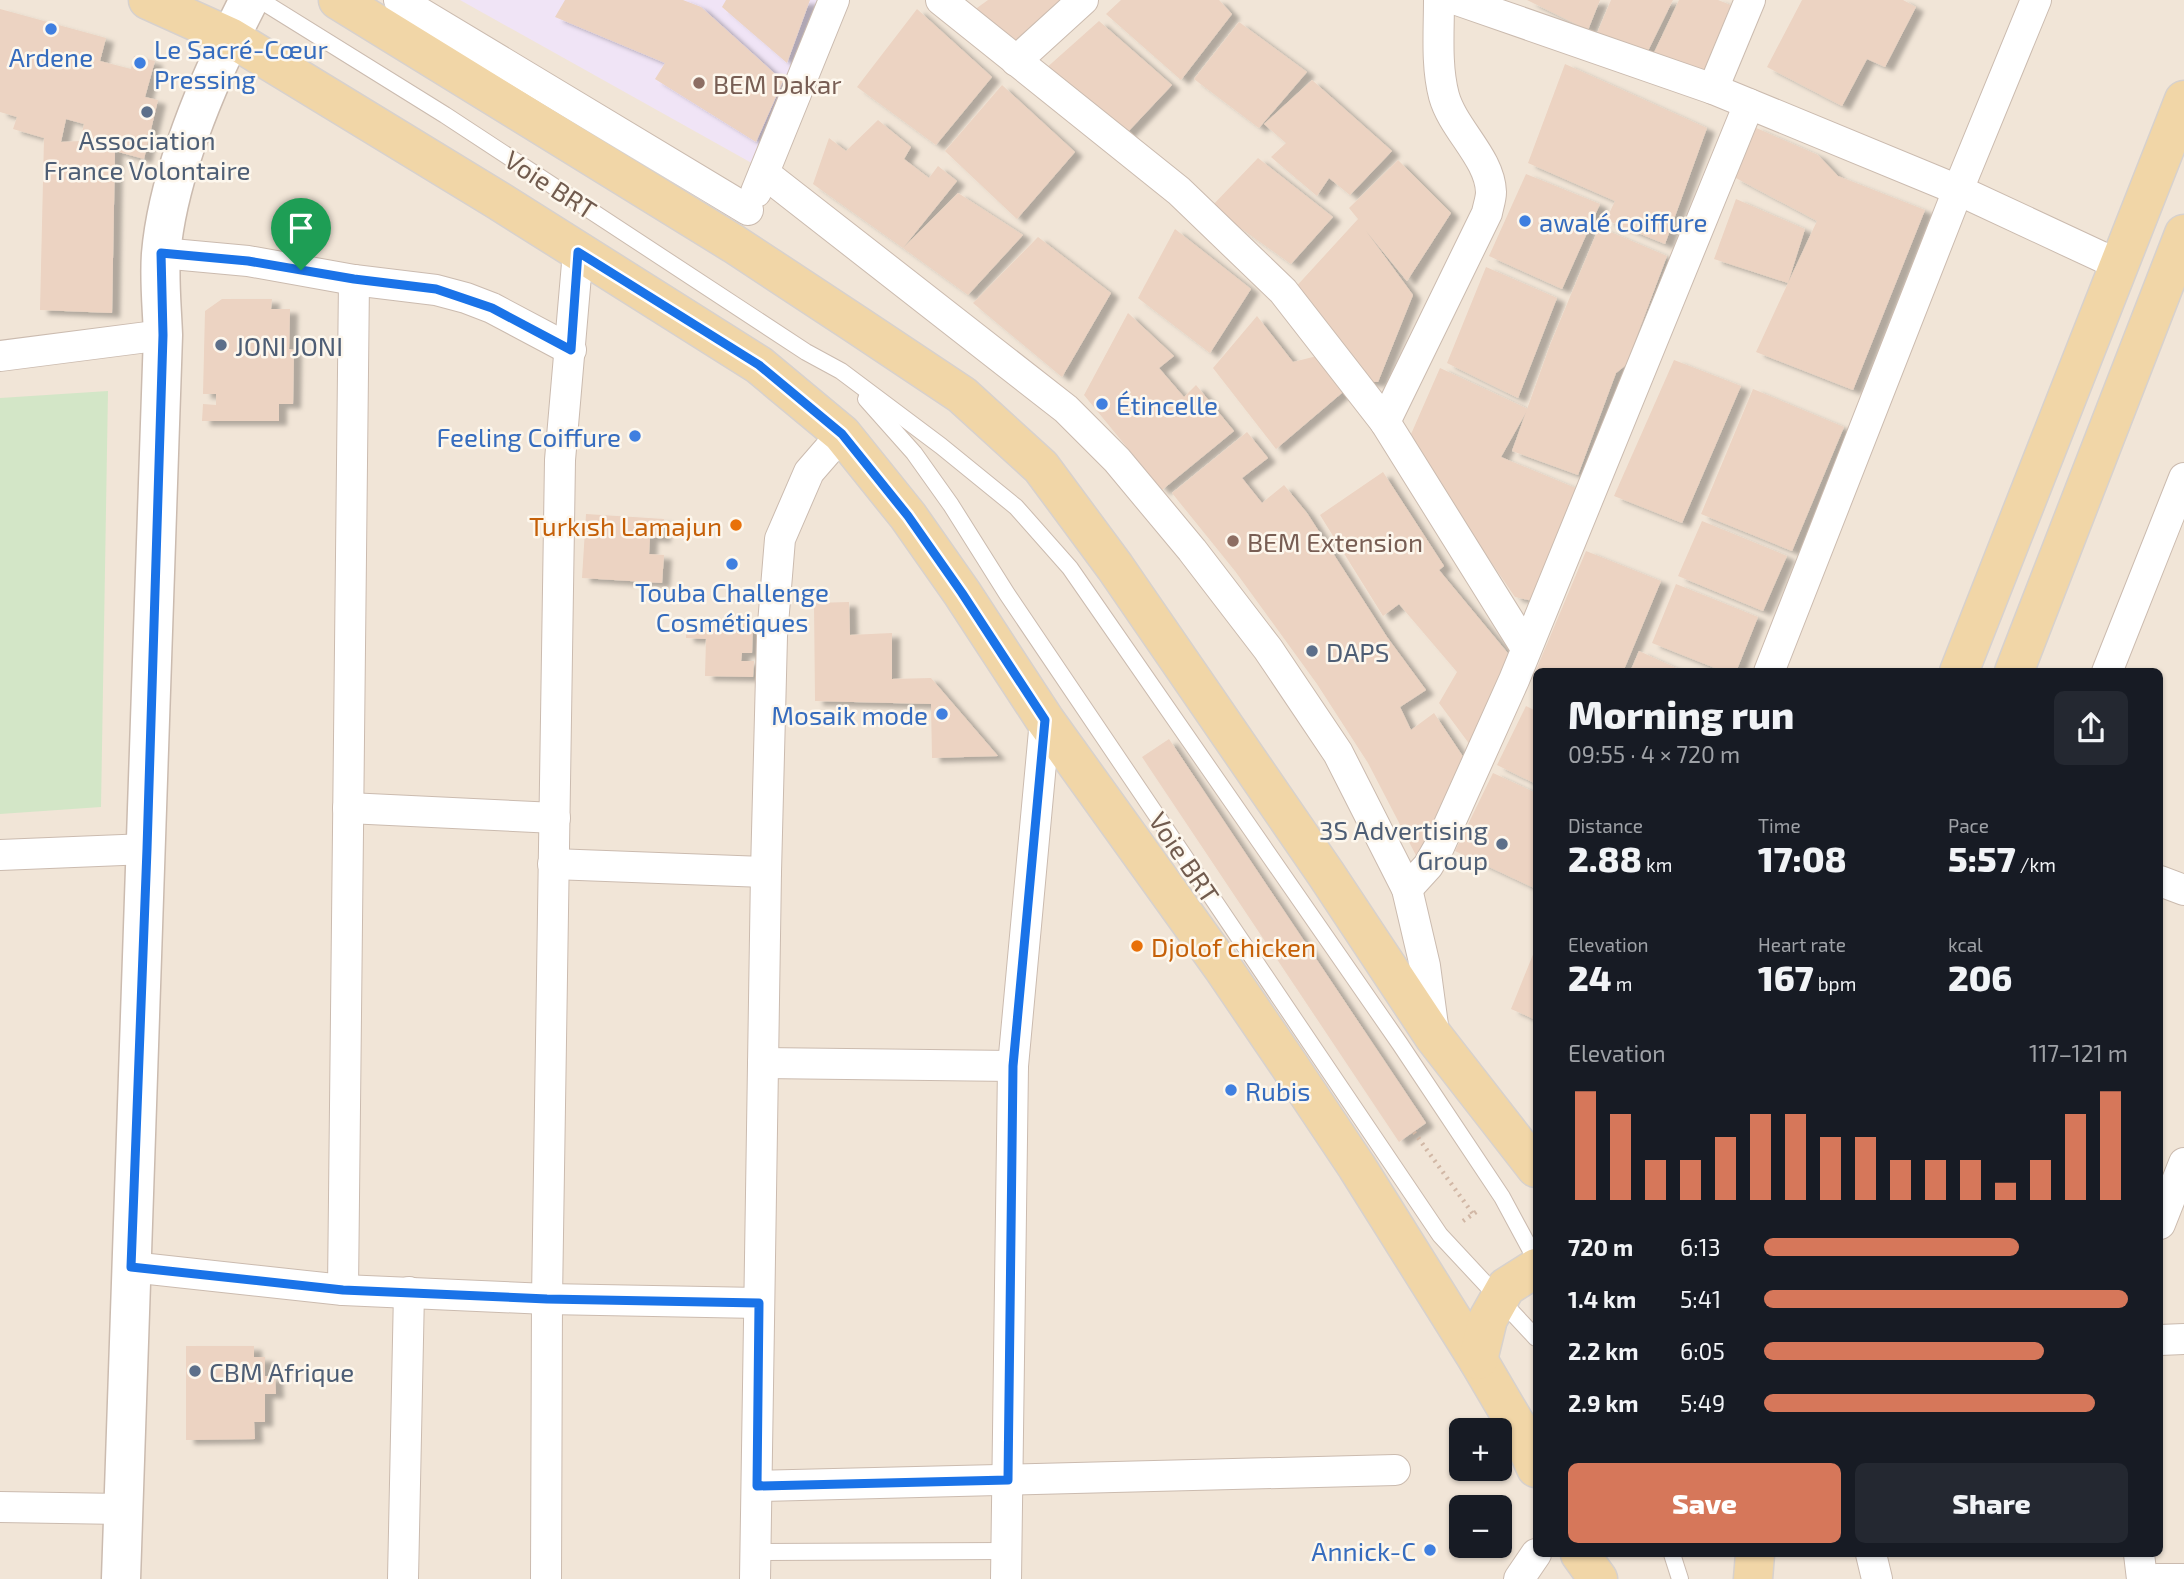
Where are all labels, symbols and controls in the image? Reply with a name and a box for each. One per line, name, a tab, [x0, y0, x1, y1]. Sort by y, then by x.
marker: Ardene	[43, 21, 59, 37]
place label: Le Sacré-Cœur Pressing	[154, 33, 328, 94]
place label: Ardene	[9, 41, 93, 72]
marker: Le Sacré-Cœur Pressing	[132, 55, 148, 71]
place label: BEM Dakar	[713, 68, 842, 99]
marker: BEM Dakar	[691, 75, 707, 91]
marker: Association France Volontaire	[139, 104, 155, 120]
place label: Association France Volontaire	[44, 124, 250, 185]
street label: Voie BRT	[499, 143, 603, 225]
pin	[271, 198, 331, 270]
place label: awalé coiffure	[1539, 206, 1707, 237]
icon: arrive	[282, 209, 320, 247]
marker: awalé coiffure	[1517, 213, 1533, 229]
place label: JONI JONI	[235, 330, 343, 361]
marker: JONI JONI	[213, 337, 229, 353]
place label: Étincelle	[1116, 389, 1218, 420]
marker: Étincelle	[1094, 396, 1110, 412]
place label: Feeling Coiffure	[437, 421, 621, 452]
marker: Feeling Coiffure	[627, 428, 643, 444]
place label: Turkısh Lamajun	[529, 510, 722, 541]
marker: Turkısh Lamajun	[728, 517, 744, 533]
place label: BEM Extension	[1247, 526, 1423, 557]
marker: BEM Extension	[1225, 533, 1241, 549]
marker: Touba Challenge Cosmétiques	[724, 556, 740, 572]
place label: Touba Challenge Cosmétiques	[635, 576, 829, 637]
place label: DAPS	[1326, 636, 1389, 667]
marker: DAPS	[1304, 643, 1320, 659]
text: Morning run	[1568, 691, 1794, 737]
button: share	[2054, 691, 2128, 765]
place label: Mosaik mode	[771, 699, 928, 730]
marker: Mosaik mode	[934, 706, 950, 722]
text: 09:55 · 4 × 720 m	[1568, 740, 1740, 768]
street label: Voie BRT	[1143, 806, 1227, 908]
place label: 3S Advertising Group	[1319, 814, 1488, 875]
text: Distance	[1568, 814, 1643, 837]
text: Time	[1758, 814, 1801, 837]
text: Pace	[1948, 814, 1989, 837]
marker: 3S Advertising Group	[1494, 836, 1510, 852]
text: 2.88	[1568, 837, 1642, 879]
text: 17:08	[1758, 837, 1847, 879]
text: 5:57	[1948, 837, 2015, 879]
text: km	[1642, 853, 1672, 876]
text: /km	[2015, 853, 2056, 876]
place label: Djolof chicken	[1151, 931, 1316, 962]
text: Elevation	[1568, 933, 1649, 956]
text: Heart rate	[1758, 933, 1846, 956]
text: kcal	[1948, 933, 1983, 956]
marker: Djolof chicken	[1129, 938, 1145, 954]
text: 24	[1568, 956, 1611, 998]
text: 167	[1758, 956, 1814, 998]
text: 206	[1948, 956, 2012, 998]
text: m	[1611, 972, 1632, 995]
text: bpm	[1814, 972, 1856, 995]
text: Elevation	[1568, 1039, 1666, 1067]
text: 117–121 m	[2029, 1039, 2128, 1067]
place label: Rubis	[1245, 1075, 1310, 1106]
marker: Rubis	[1223, 1082, 1239, 1098]
text: 720 m	[1568, 1233, 1633, 1261]
text: 6:13	[1680, 1233, 1721, 1261]
text: 1.4 km	[1568, 1285, 1636, 1313]
text: 5:41	[1680, 1285, 1721, 1313]
text: 2.2 km	[1568, 1337, 1638, 1365]
text: 6:05	[1680, 1337, 1725, 1365]
place label: CBM Afrique	[209, 1356, 354, 1387]
marker: CBM Afrique	[187, 1363, 203, 1379]
text: 2.9 km	[1568, 1389, 1639, 1417]
text: 5:49	[1680, 1389, 1725, 1417]
map controls	[1449, 1418, 1512, 1558]
button: +	[1449, 1418, 1512, 1481]
button: Save	[1568, 1463, 1841, 1543]
button: Share	[1855, 1463, 2128, 1543]
button: −	[1449, 1495, 1512, 1558]
place label: Annick-C	[1311, 1535, 1416, 1566]
marker: Annick-C	[1422, 1542, 1438, 1558]

